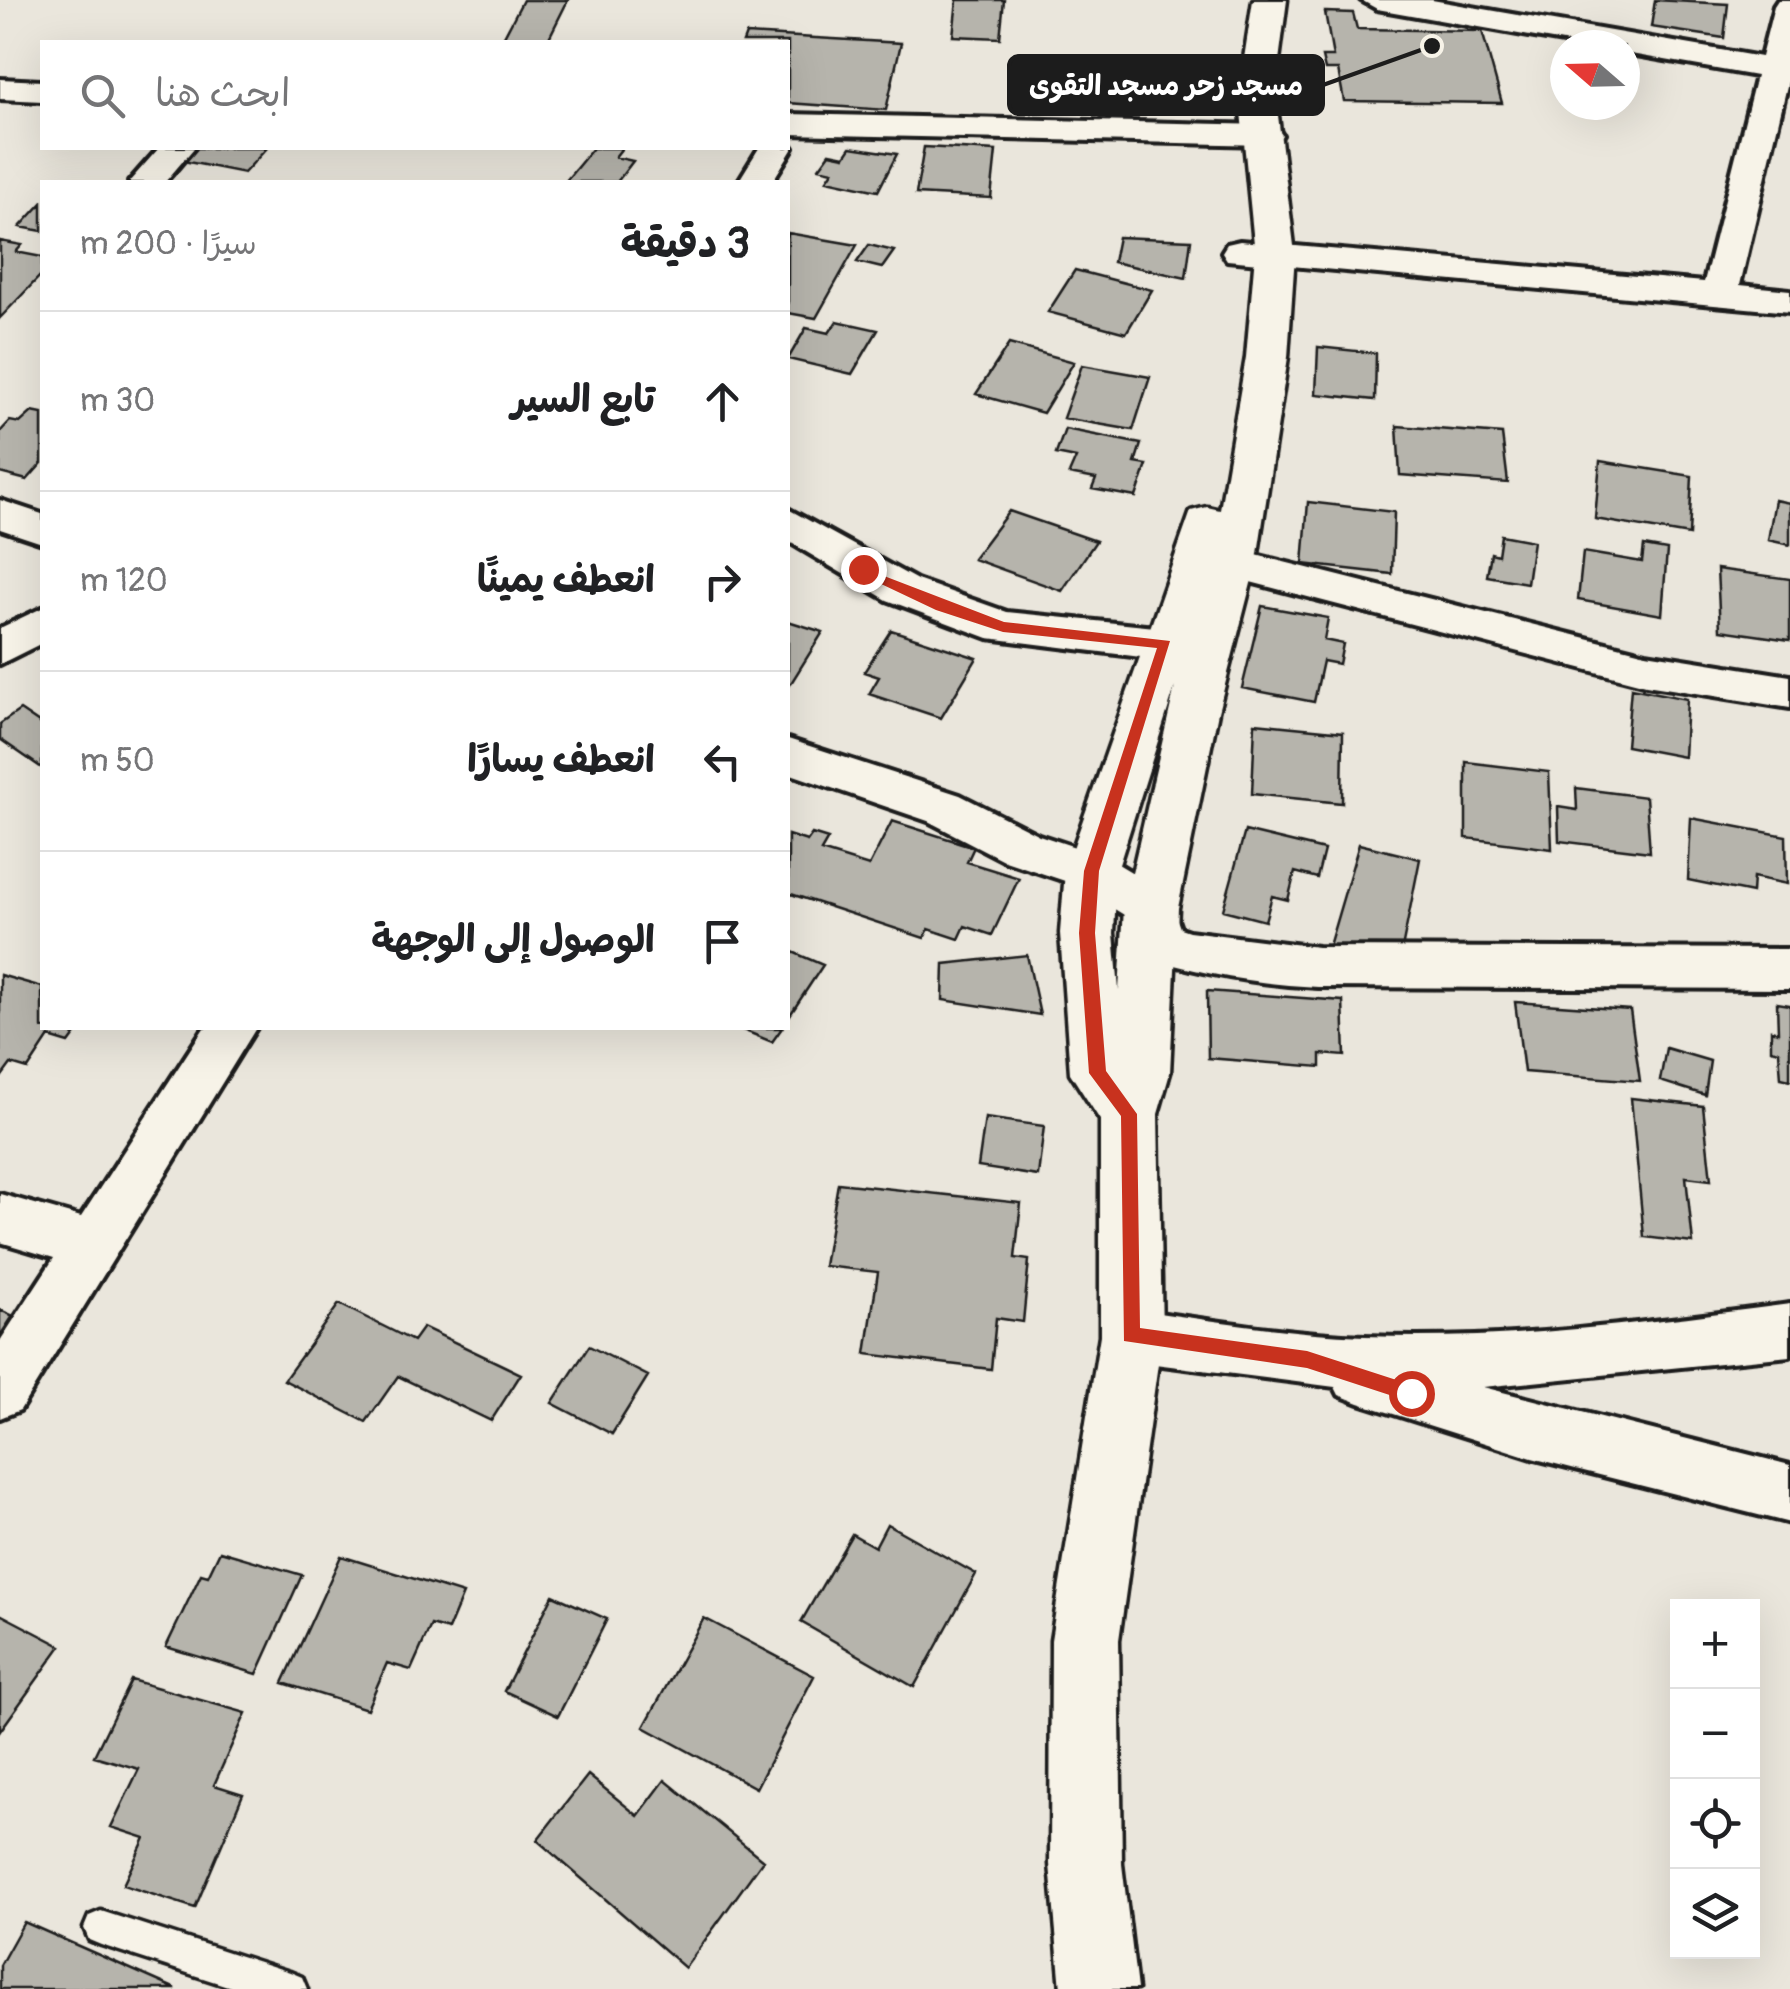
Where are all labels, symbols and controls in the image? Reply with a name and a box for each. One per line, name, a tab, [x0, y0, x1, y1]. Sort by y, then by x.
north arrow	[1550, 30, 1640, 120]
search box	[40, 40, 790, 150]
callout: مسجد زحر مسجد التقوى	[1009, 56, 1323, 114]
icon: search	[75, 68, 130, 123]
text: مسجد زحر مسجد التقوى	[1029, 69, 1303, 104]
text: ابحث هنا	[155, 70, 290, 118]
text: 3 دقيقة	[621, 218, 750, 270]
text: سيرًا · 200 m	[80, 224, 257, 264]
icon: ahead	[695, 374, 750, 429]
text: تابع السير	[511, 376, 655, 424]
text: 30 m	[80, 381, 155, 421]
route end	[841, 547, 887, 593]
icon: right	[695, 554, 750, 609]
text: انعطف يمينًا	[477, 556, 655, 604]
text: 120 m	[80, 561, 168, 601]
icon: left	[695, 734, 750, 789]
text: انعطف يسارًا	[467, 736, 655, 784]
text: 50 m	[80, 741, 155, 781]
icon: arrive	[695, 914, 750, 969]
text: الوصول إلى الوجهة	[371, 916, 655, 964]
route start	[1389, 1371, 1435, 1417]
map controls	[1670, 1599, 1760, 1959]
button: +	[1670, 1599, 1760, 1689]
button: −	[1670, 1689, 1760, 1779]
button: locate	[1670, 1779, 1760, 1869]
button: layers	[1670, 1869, 1760, 1959]

